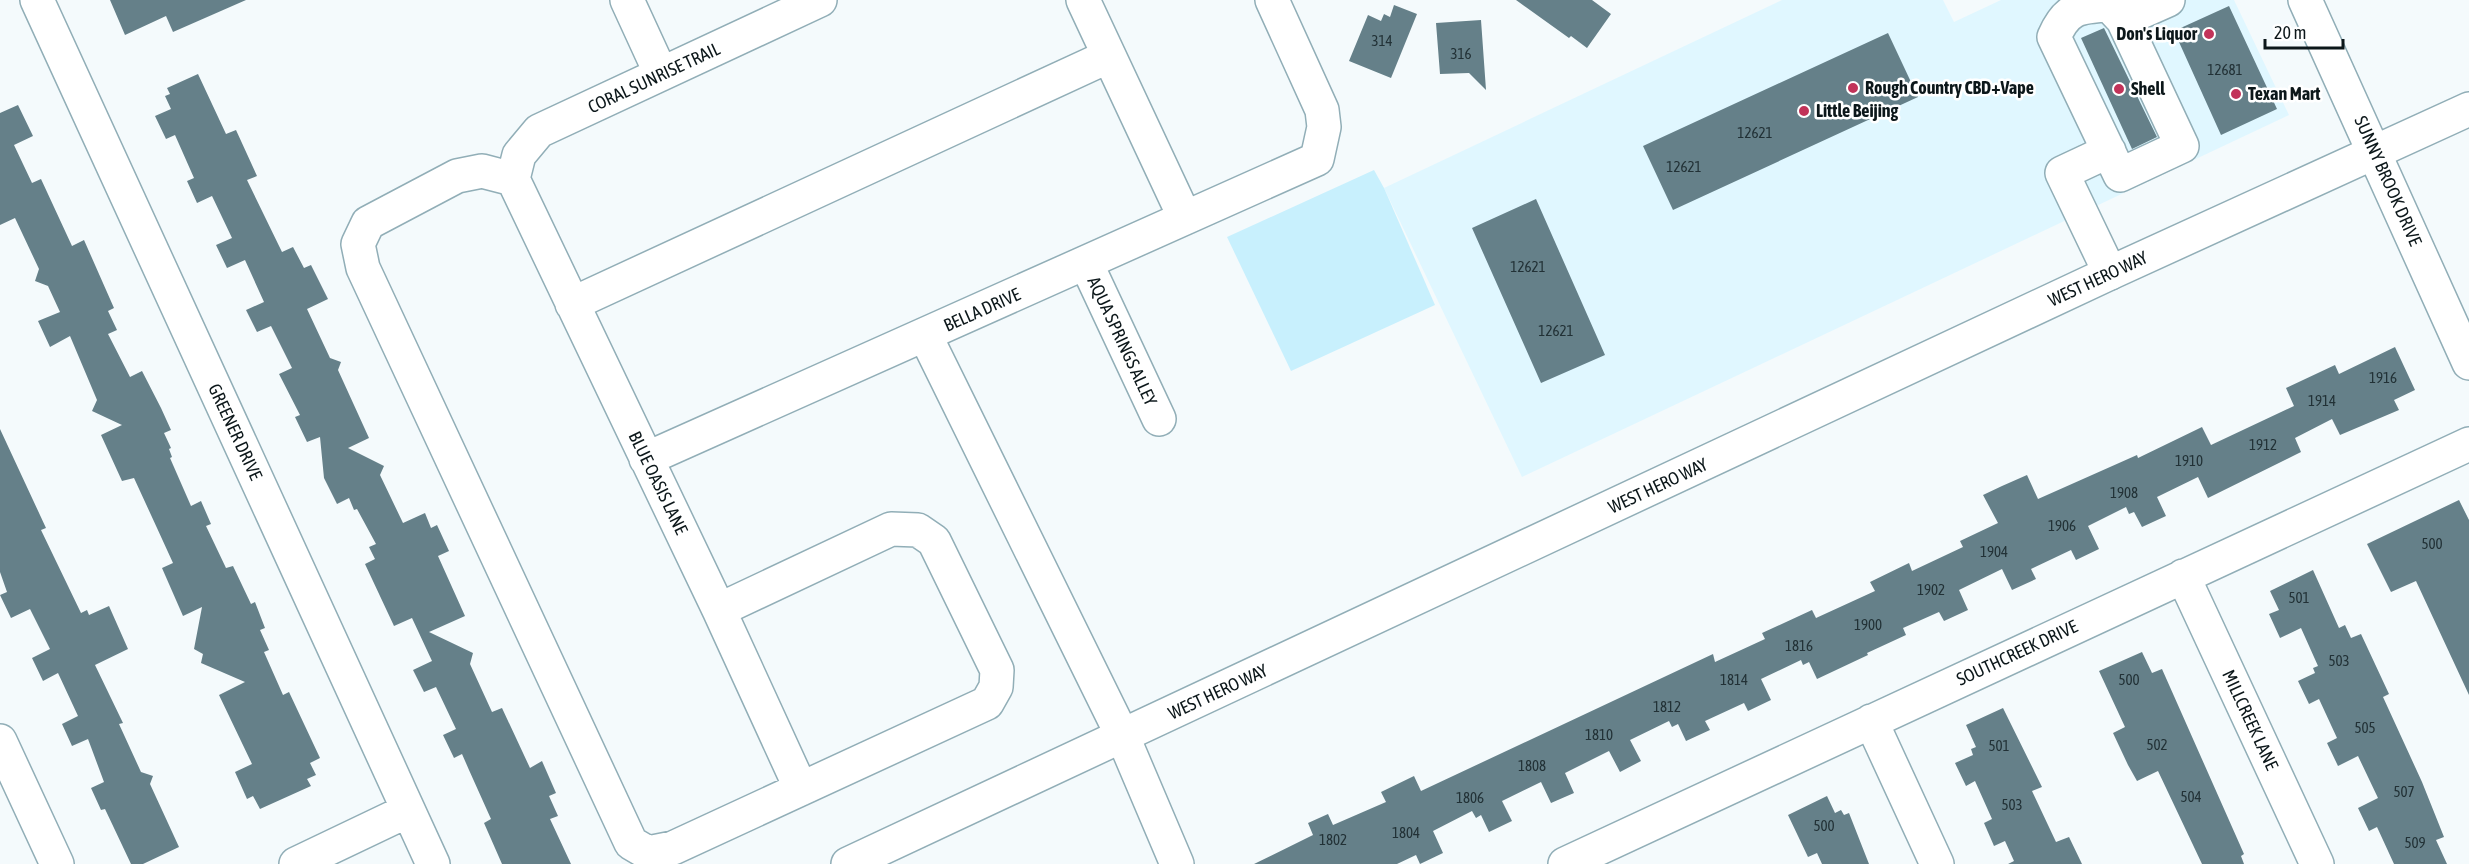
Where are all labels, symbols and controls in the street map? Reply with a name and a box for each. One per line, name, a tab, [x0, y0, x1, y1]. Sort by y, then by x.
scale bar	[2265, 12, 2343, 50]
text: 20 m	[2274, 22, 2306, 43]
place label: Don's Liquor	[2116, 23, 2198, 44]
marker: Don's Liquor	[2202, 27, 2216, 41]
house number: 314	[1371, 32, 1393, 49]
street label: CORAL SUNRISE TRAIL	[585, 38, 723, 117]
house number: 316	[1450, 45, 1472, 62]
house number: 12681	[2207, 61, 2243, 78]
place label: Rough Country CBD+Vape	[1865, 77, 2034, 98]
place label: Shell	[2131, 78, 2165, 99]
marker: Rough Country CBD+Vape	[1846, 81, 1860, 95]
marker: Shell	[2112, 82, 2126, 96]
place label: Texan Mart	[2248, 83, 2321, 104]
marker: Texan Mart	[2229, 87, 2243, 101]
place label: Little Beijing	[1816, 100, 1899, 121]
marker: Little Beijing	[1797, 104, 1811, 118]
street label: SUNNY BROOK DRIVE	[2350, 113, 2427, 249]
house number: 12621	[1737, 124, 1773, 141]
house number: 12621	[1666, 158, 1702, 175]
street label: WEST HERO WAY	[2045, 246, 2151, 311]
house number: 12621	[1510, 258, 1546, 275]
street label: AQUA SPRINGS ALLEY	[1083, 273, 1162, 409]
street label: BELLA DRIVE	[940, 283, 1024, 336]
house number: 12621	[1538, 322, 1574, 339]
house number: 1916	[2369, 369, 2397, 386]
street label: GREENER DRIVE	[204, 380, 267, 484]
house number: 1914	[2308, 392, 2336, 409]
street label: BLUE OASIS LANE	[624, 428, 693, 538]
house number: 1912	[2249, 436, 2277, 453]
house number: 1910	[2175, 452, 2203, 469]
street label: WEST HERO WAY	[1605, 453, 1711, 518]
house number: 1908	[2110, 484, 2138, 501]
house number: 1906	[2048, 517, 2076, 534]
house number: 500	[2421, 535, 2443, 552]
house number: 1904	[1980, 543, 2008, 560]
house number: 1902	[1917, 581, 1945, 598]
house number: 501	[2288, 589, 2310, 606]
street label: SOUTHCREEK DRIVE	[1953, 615, 2081, 690]
house number: 1900	[1854, 616, 1882, 633]
house number: 1816	[1785, 637, 1813, 654]
house number: 503	[2328, 652, 2350, 669]
street label: WEST HERO WAY	[1165, 659, 1271, 724]
street label: MILLCREEK LANE	[2218, 666, 2283, 773]
house number: 1814	[1720, 671, 1748, 688]
house number: 500	[2118, 671, 2140, 688]
house number: 1812	[1653, 698, 1681, 715]
house number: 505	[2354, 719, 2376, 736]
house number: 1810	[1585, 726, 1613, 743]
house number: 502	[2146, 736, 2168, 753]
house number: 501	[1988, 737, 2010, 754]
house number: 1808	[1518, 757, 1546, 774]
house number: 507	[2393, 783, 2415, 800]
house number: 504	[2180, 788, 2202, 805]
house number: 1806	[1456, 789, 1484, 806]
house number: 503	[2001, 796, 2023, 813]
house number: 500	[1813, 817, 1835, 834]
house number: 1804	[1392, 824, 1420, 841]
house number: 1802	[1319, 831, 1347, 848]
house number: 509	[2404, 834, 2426, 851]

